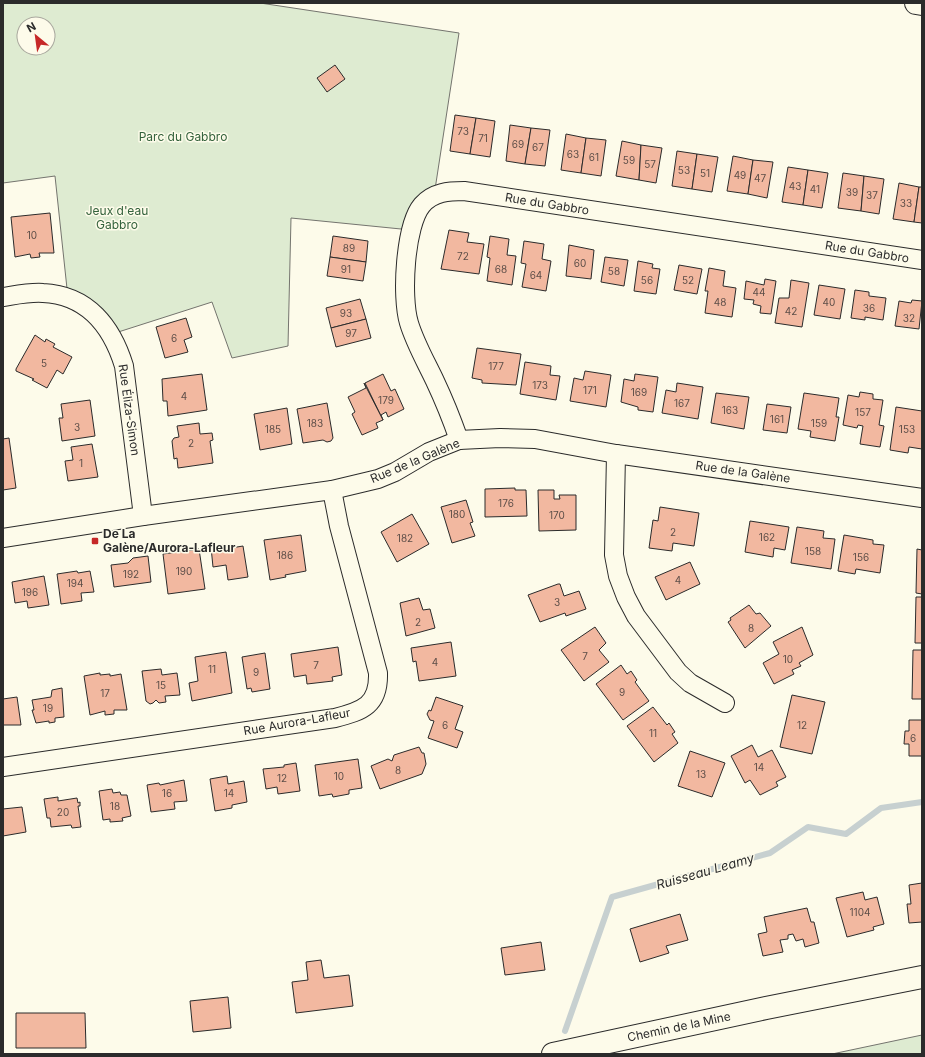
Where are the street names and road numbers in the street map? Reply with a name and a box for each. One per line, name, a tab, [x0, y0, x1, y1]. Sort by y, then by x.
street label: Rue du Gabbro	[504, 189, 590, 218]
street label: Rue du Gabbro	[824, 237, 910, 266]
street label: Rue Éliza-Simon	[116, 363, 143, 457]
street label: Rue de la Galène	[368, 435, 462, 486]
street label: Rue de la Galène	[695, 457, 791, 486]
street label: Rue Aurora-Lafleur	[242, 705, 352, 738]
street label: Chemin de la Mine	[626, 1008, 732, 1045]

